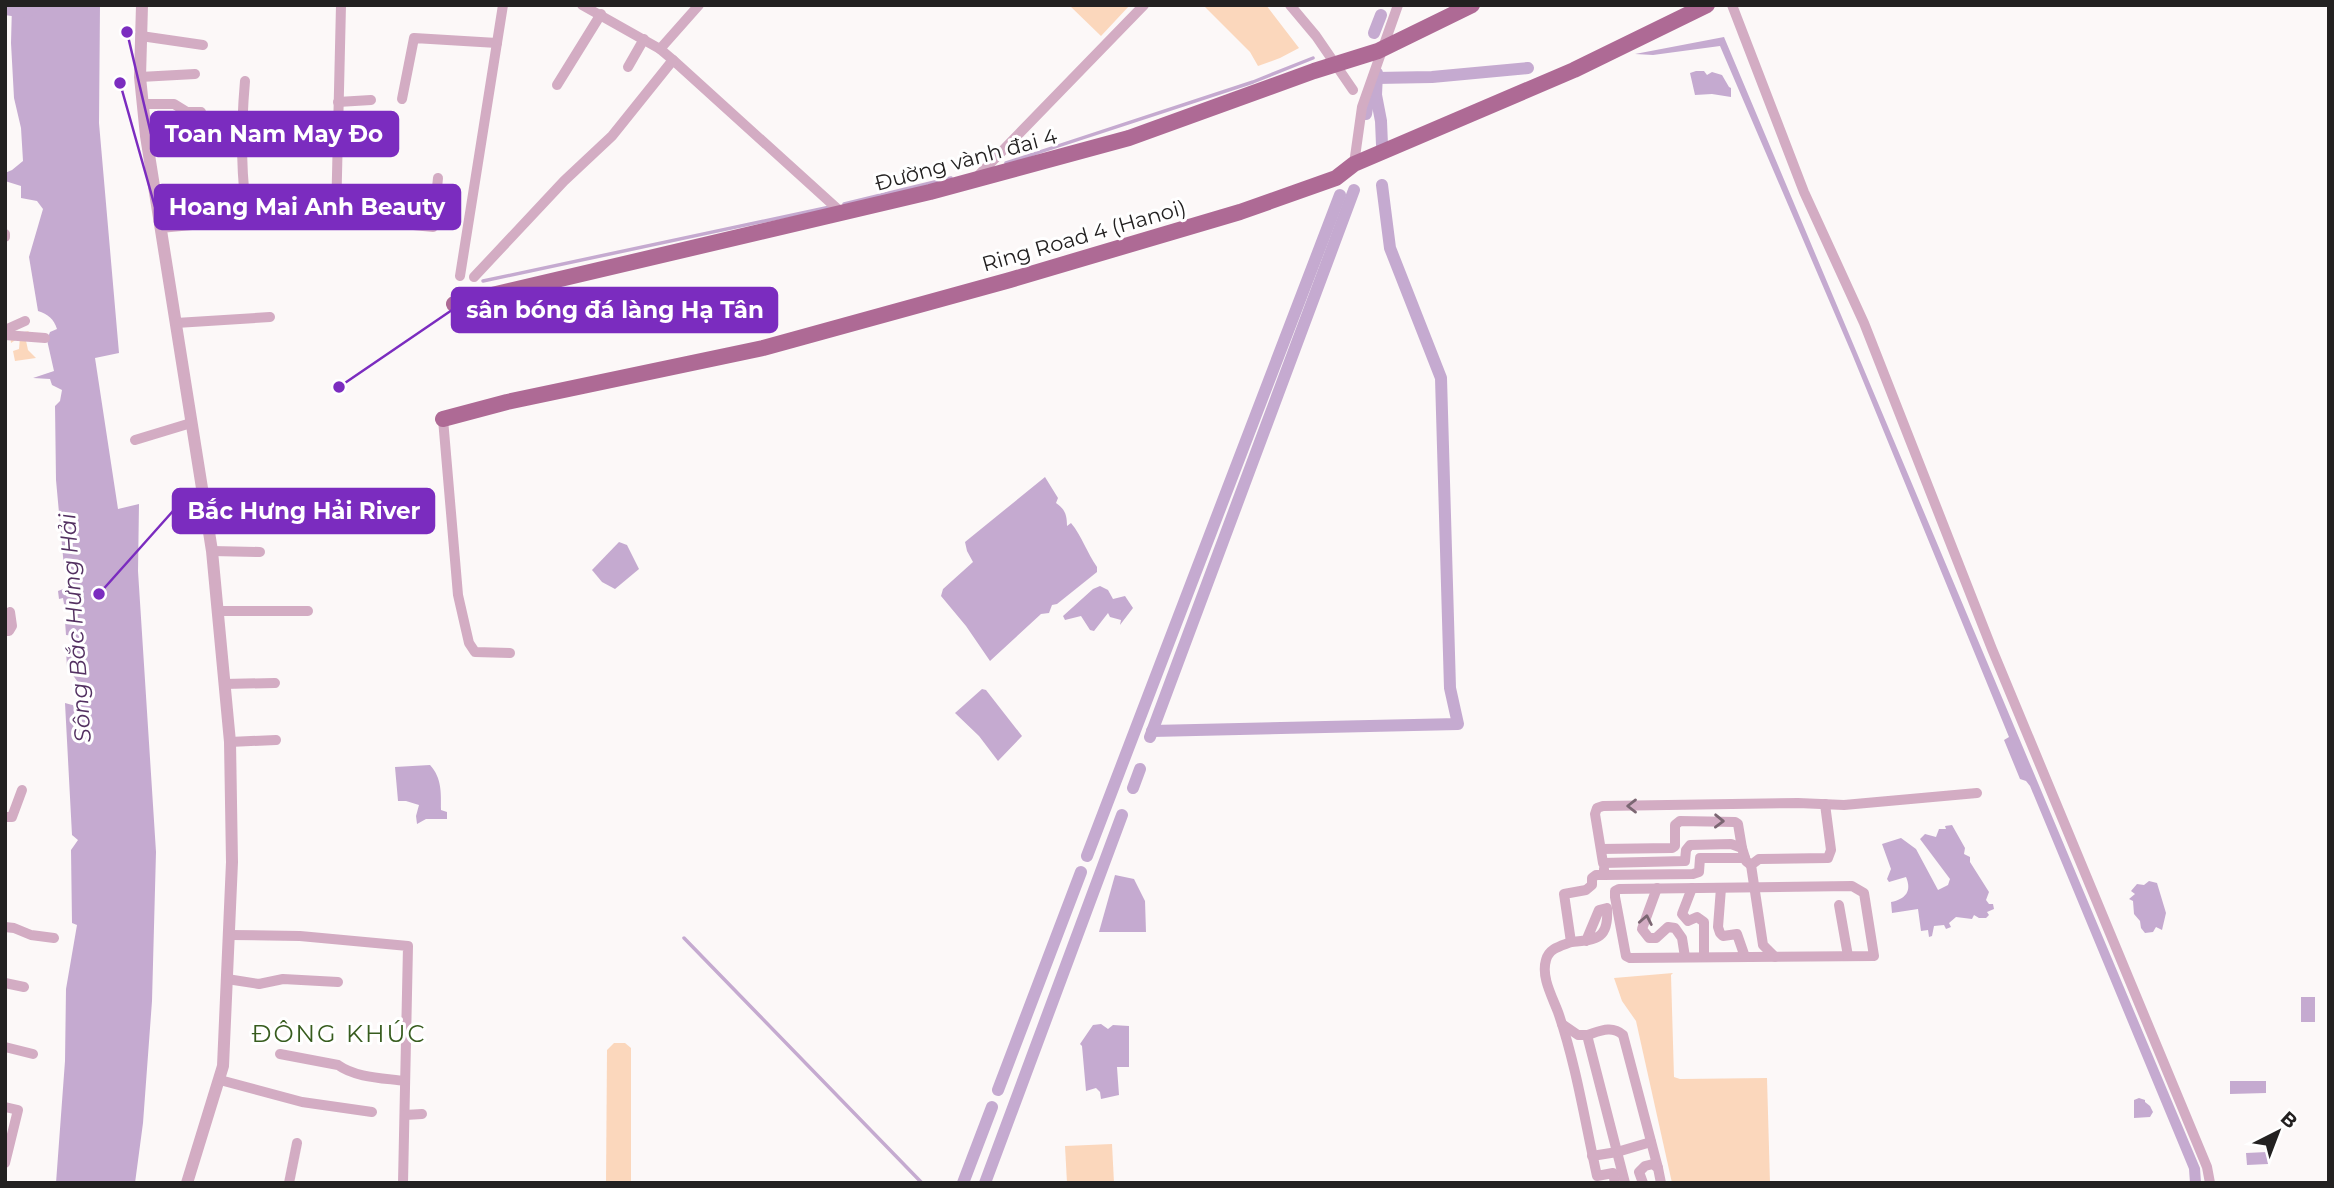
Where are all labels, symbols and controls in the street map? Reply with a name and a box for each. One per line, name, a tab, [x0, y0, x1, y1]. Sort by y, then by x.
callout: Toan Nam May Đo	[151, 112, 398, 156]
text: Toan Nam May Đo	[165, 120, 383, 148]
street label: Đường vành đai 4	[872, 123, 1060, 196]
callout: Hoang Mai Anh Beauty	[155, 185, 460, 229]
text: Hoang Mai Anh Beauty	[169, 193, 446, 221]
street label: Ring Road 4 (Hanoi)	[979, 194, 1189, 277]
callout: sân bóng đá làng Hạ Tân	[452, 288, 777, 332]
text: sân bóng đá làng Hạ Tân	[466, 296, 764, 324]
callout: Bắc Hưng Hải River	[173, 489, 434, 533]
text: Bắc Hưng Hải River	[188, 497, 421, 525]
water label: Sông Bắc Hưng Hải	[53, 512, 97, 743]
one-way arrow	[1626, 798, 1637, 814]
one-way arrow	[1714, 813, 1725, 829]
one-way arrow	[1637, 914, 1652, 926]
district label: ĐÔNG KHÚC	[251, 1019, 427, 1048]
north arrow	[2243, 1097, 2313, 1167]
text: B	[2276, 1106, 2302, 1133]

